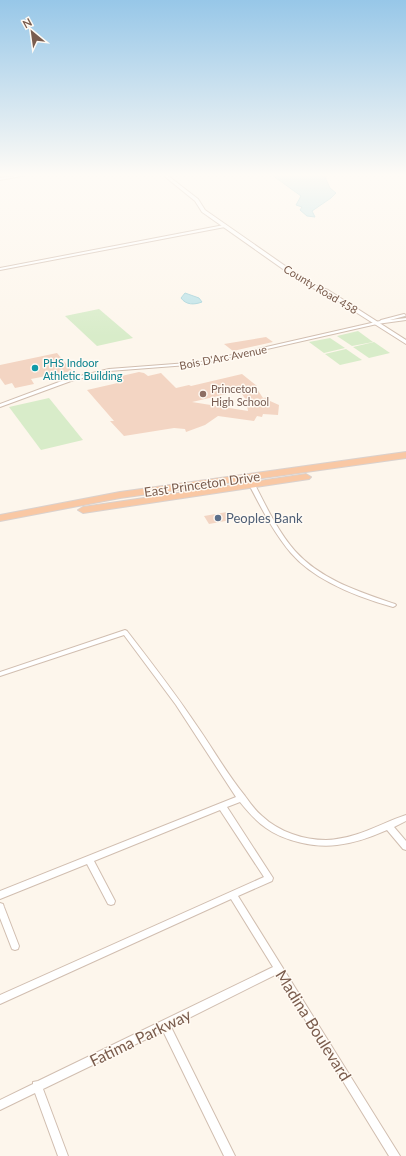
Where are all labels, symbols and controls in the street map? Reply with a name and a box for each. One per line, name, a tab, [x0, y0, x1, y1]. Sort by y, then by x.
north arrow	[12, 12, 52, 52]
text: N	[20, 15, 34, 31]
street label: County Road 458	[282, 262, 360, 316]
street label: Bois D'Arc Avenue	[178, 342, 268, 372]
place label: PHS Indoor Athletic Building	[43, 356, 123, 382]
marker: PHS Indoor Athletic Building	[30, 363, 40, 373]
place label: Princeton High School	[211, 382, 269, 408]
marker: Princeton High School	[198, 389, 208, 399]
street label: East Princeton Drive	[143, 468, 261, 500]
place label: Peoples Bank	[226, 510, 303, 526]
marker: Peoples Bank	[213, 513, 223, 523]
street label: Madina Boulevard	[272, 966, 356, 1084]
street label: Fatima Parkway	[86, 1004, 195, 1070]

